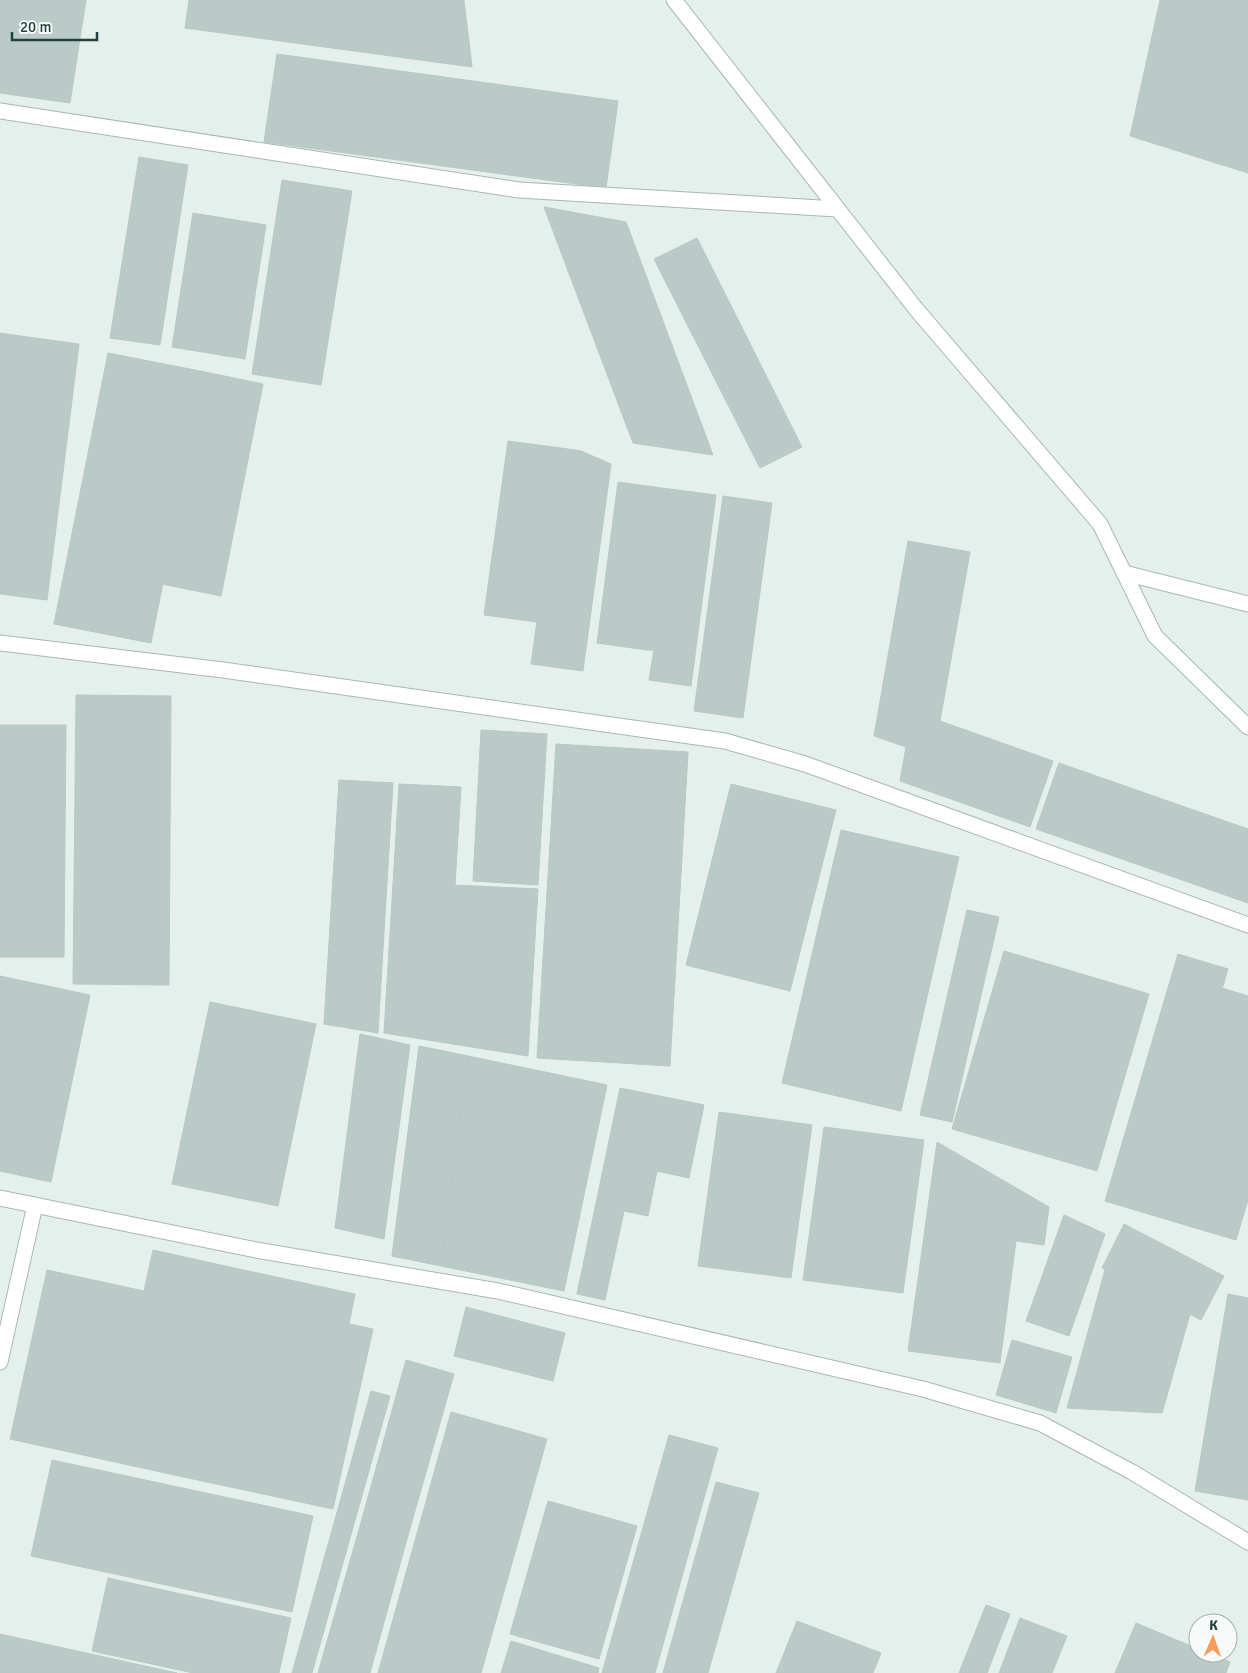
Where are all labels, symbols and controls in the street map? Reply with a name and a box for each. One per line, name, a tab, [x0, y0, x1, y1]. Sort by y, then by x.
scale bar	[12, 10, 98, 42]
text: 20 m	[20, 18, 51, 36]
north arrow	[1188, 1613, 1238, 1663]
text: K	[1209, 1617, 1218, 1634]

